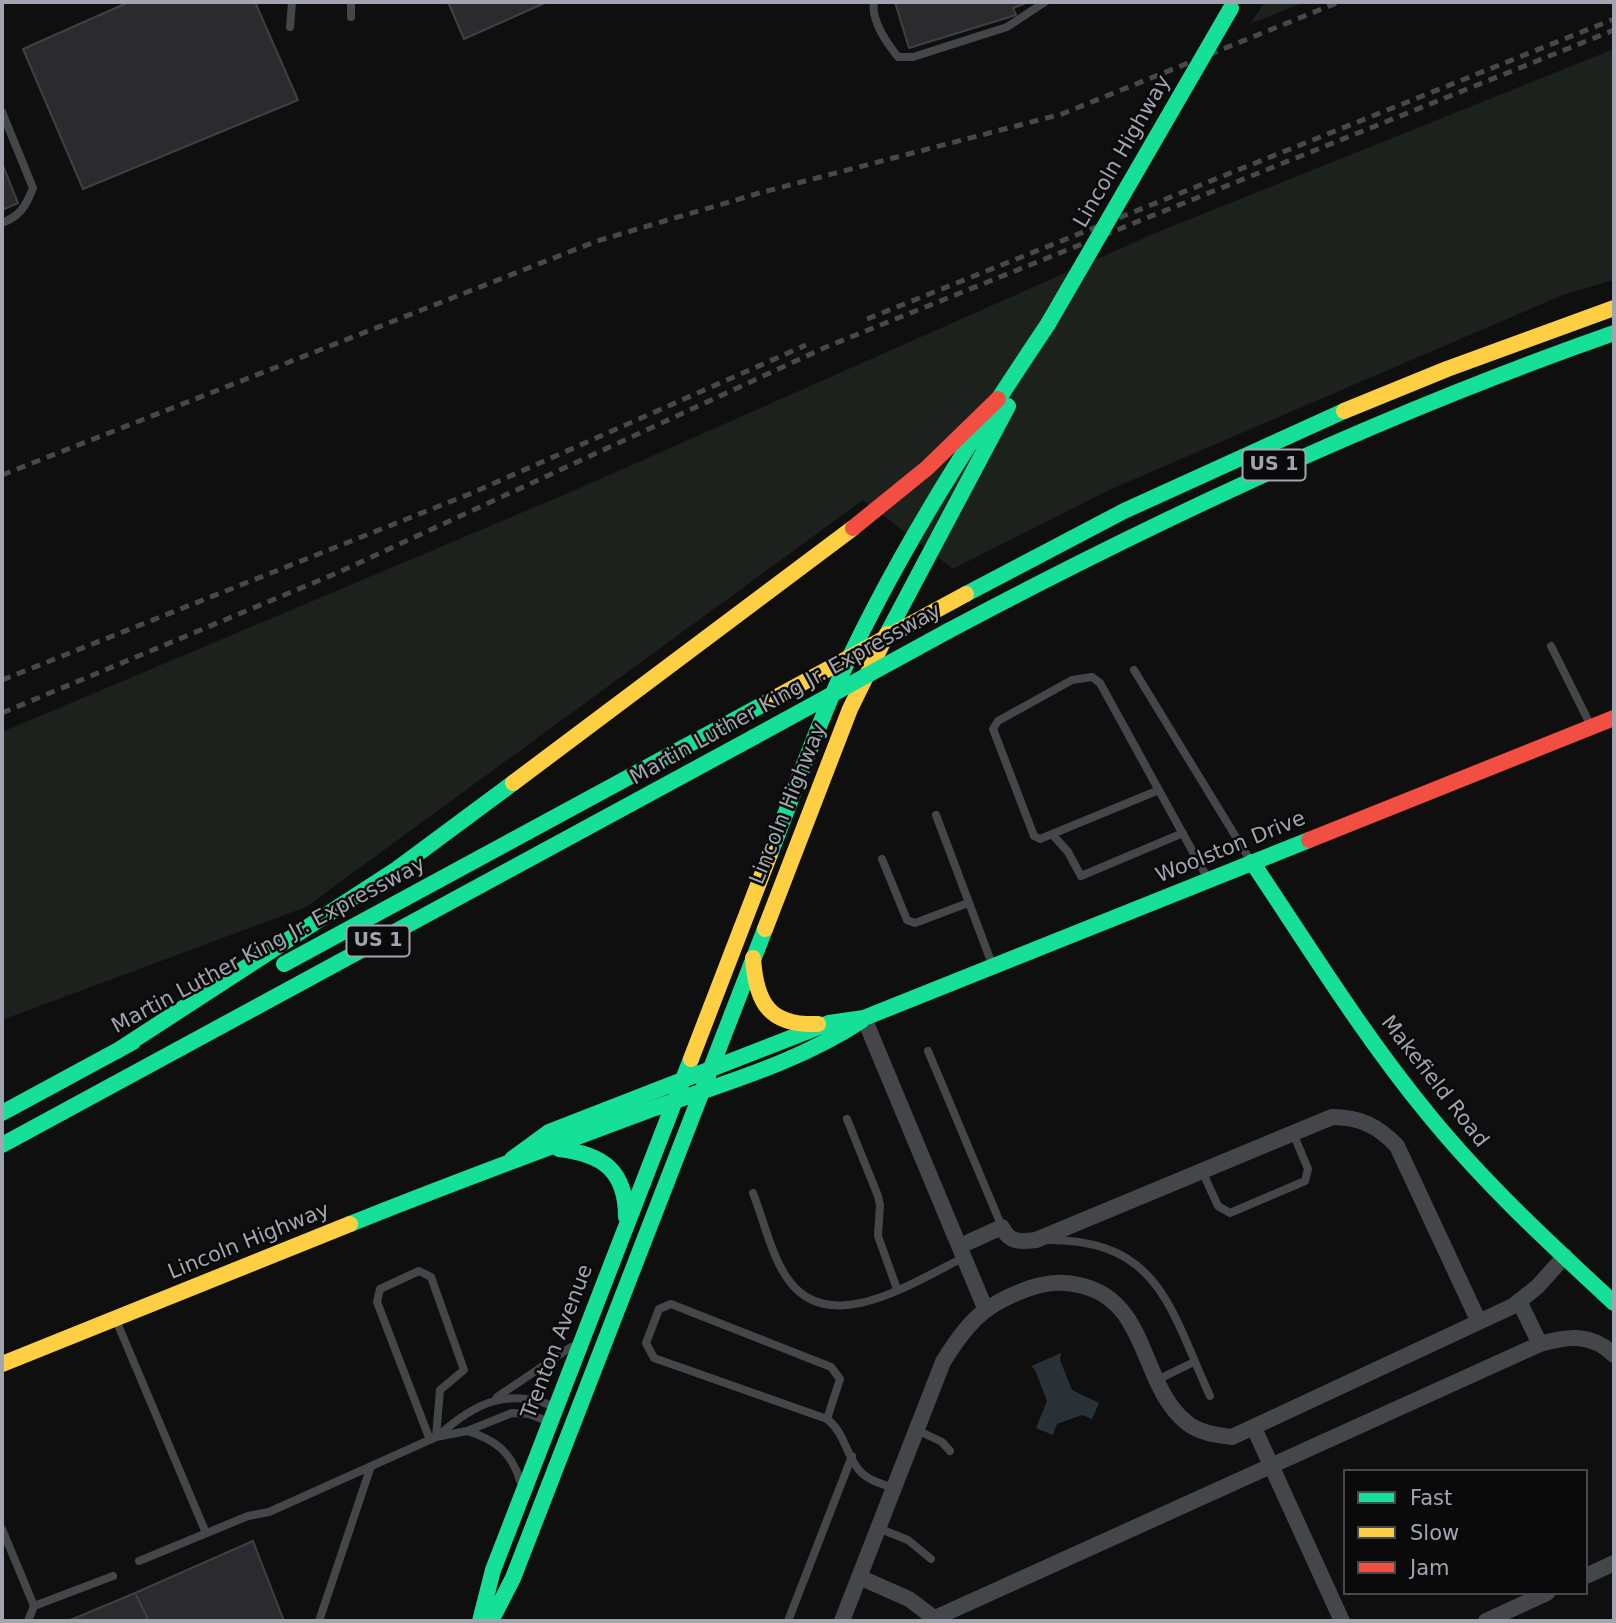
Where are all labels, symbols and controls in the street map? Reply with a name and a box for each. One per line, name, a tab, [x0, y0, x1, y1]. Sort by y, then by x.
street label: Lincoln Highway	[1069, 71, 1177, 233]
road number: US 1	[1242, 450, 1306, 480]
street label: Martin Luther King Jr. Expressway	[626, 599, 946, 791]
street label: Lincoln Highway	[745, 720, 833, 888]
street label: Woolston Drive	[1153, 807, 1309, 889]
street label: Martin Luther King Jr. Expressway	[108, 852, 430, 1040]
road number: US 1	[346, 925, 410, 956]
street label: Makefield Road	[1375, 1011, 1493, 1153]
street label: Lincoln Highway	[165, 1198, 333, 1286]
street label: Trenton Avenue	[517, 1261, 599, 1423]
legend	[1343, 1469, 1588, 1595]
text: Fast	[1410, 1486, 1452, 1510]
text: Slow	[1410, 1521, 1459, 1545]
text: Jam	[1410, 1556, 1450, 1580]

